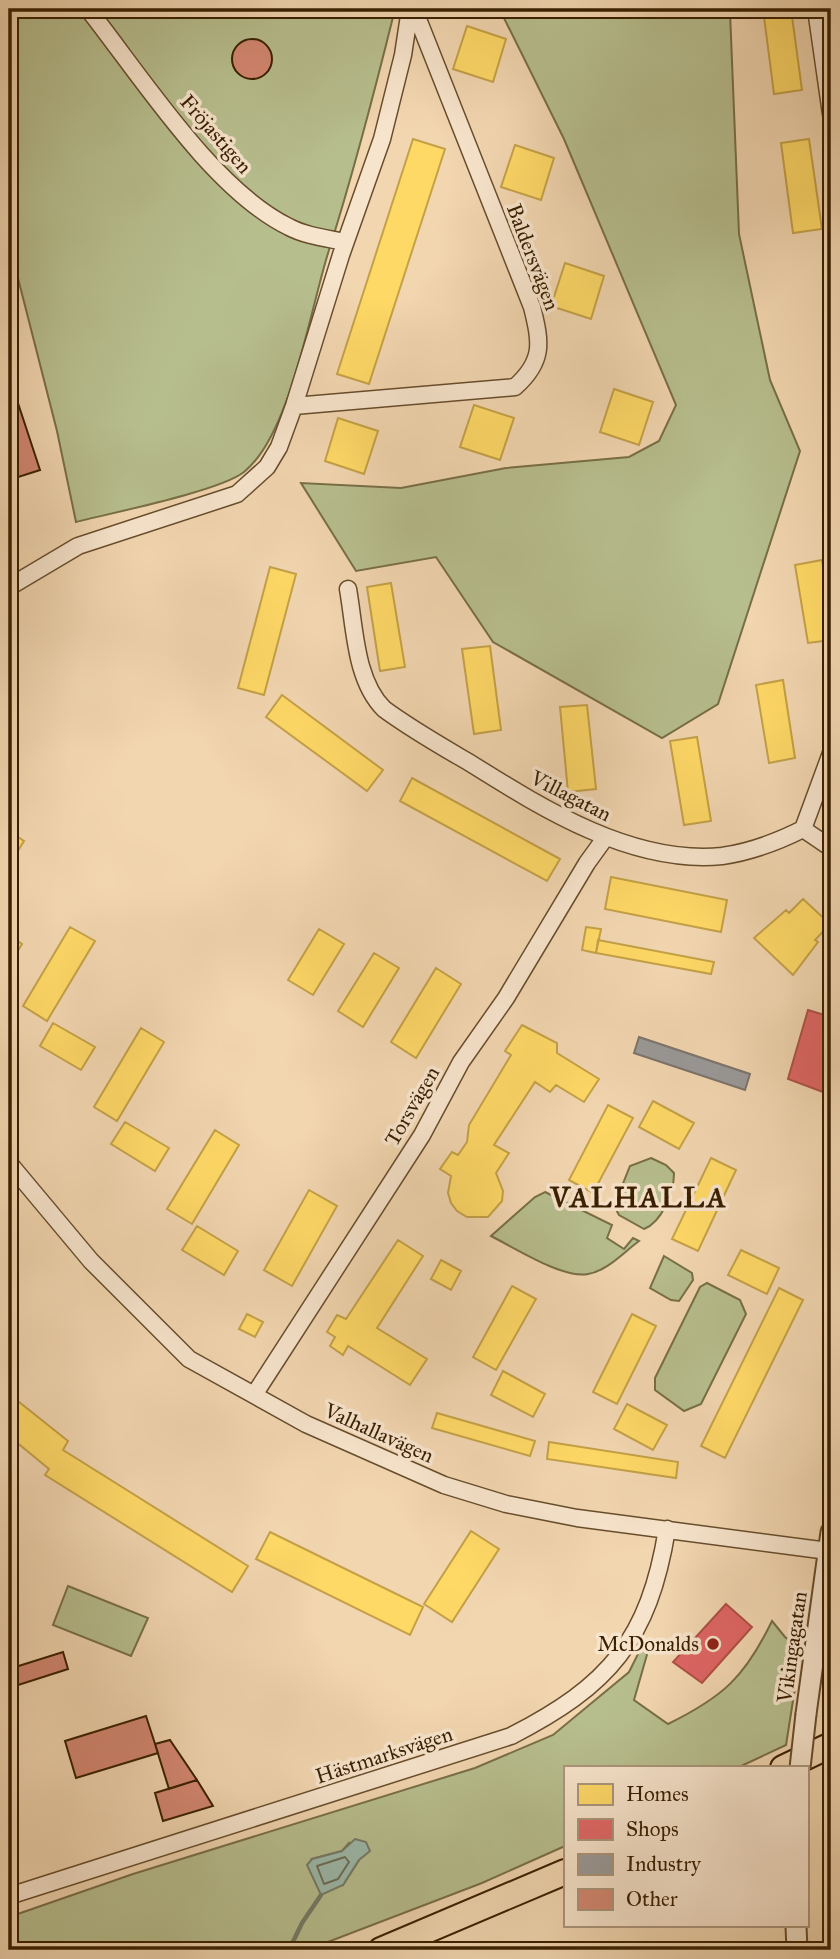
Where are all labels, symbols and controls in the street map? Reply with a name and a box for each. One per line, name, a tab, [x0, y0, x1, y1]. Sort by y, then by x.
street label: Fröjastigen	[175, 89, 257, 179]
street label: Baldersvägen	[501, 200, 565, 314]
street label: Villagatan	[525, 764, 616, 827]
street label: Torsvägen	[379, 1062, 445, 1150]
district label: VALHALLA	[549, 1180, 728, 1215]
street label: Valhallavägen	[319, 1397, 438, 1469]
street label: Vikingagatan	[771, 1590, 813, 1705]
place label: McDonalds	[597, 1631, 699, 1657]
marker: McDonalds	[705, 1636, 721, 1652]
street label: Hästmarksvägen	[312, 1721, 456, 1789]
legend	[564, 1766, 808, 1927]
text: Homes	[626, 1781, 689, 1807]
text: Shops	[626, 1816, 679, 1842]
text: Industry	[626, 1851, 702, 1877]
text: Other	[626, 1886, 678, 1912]

